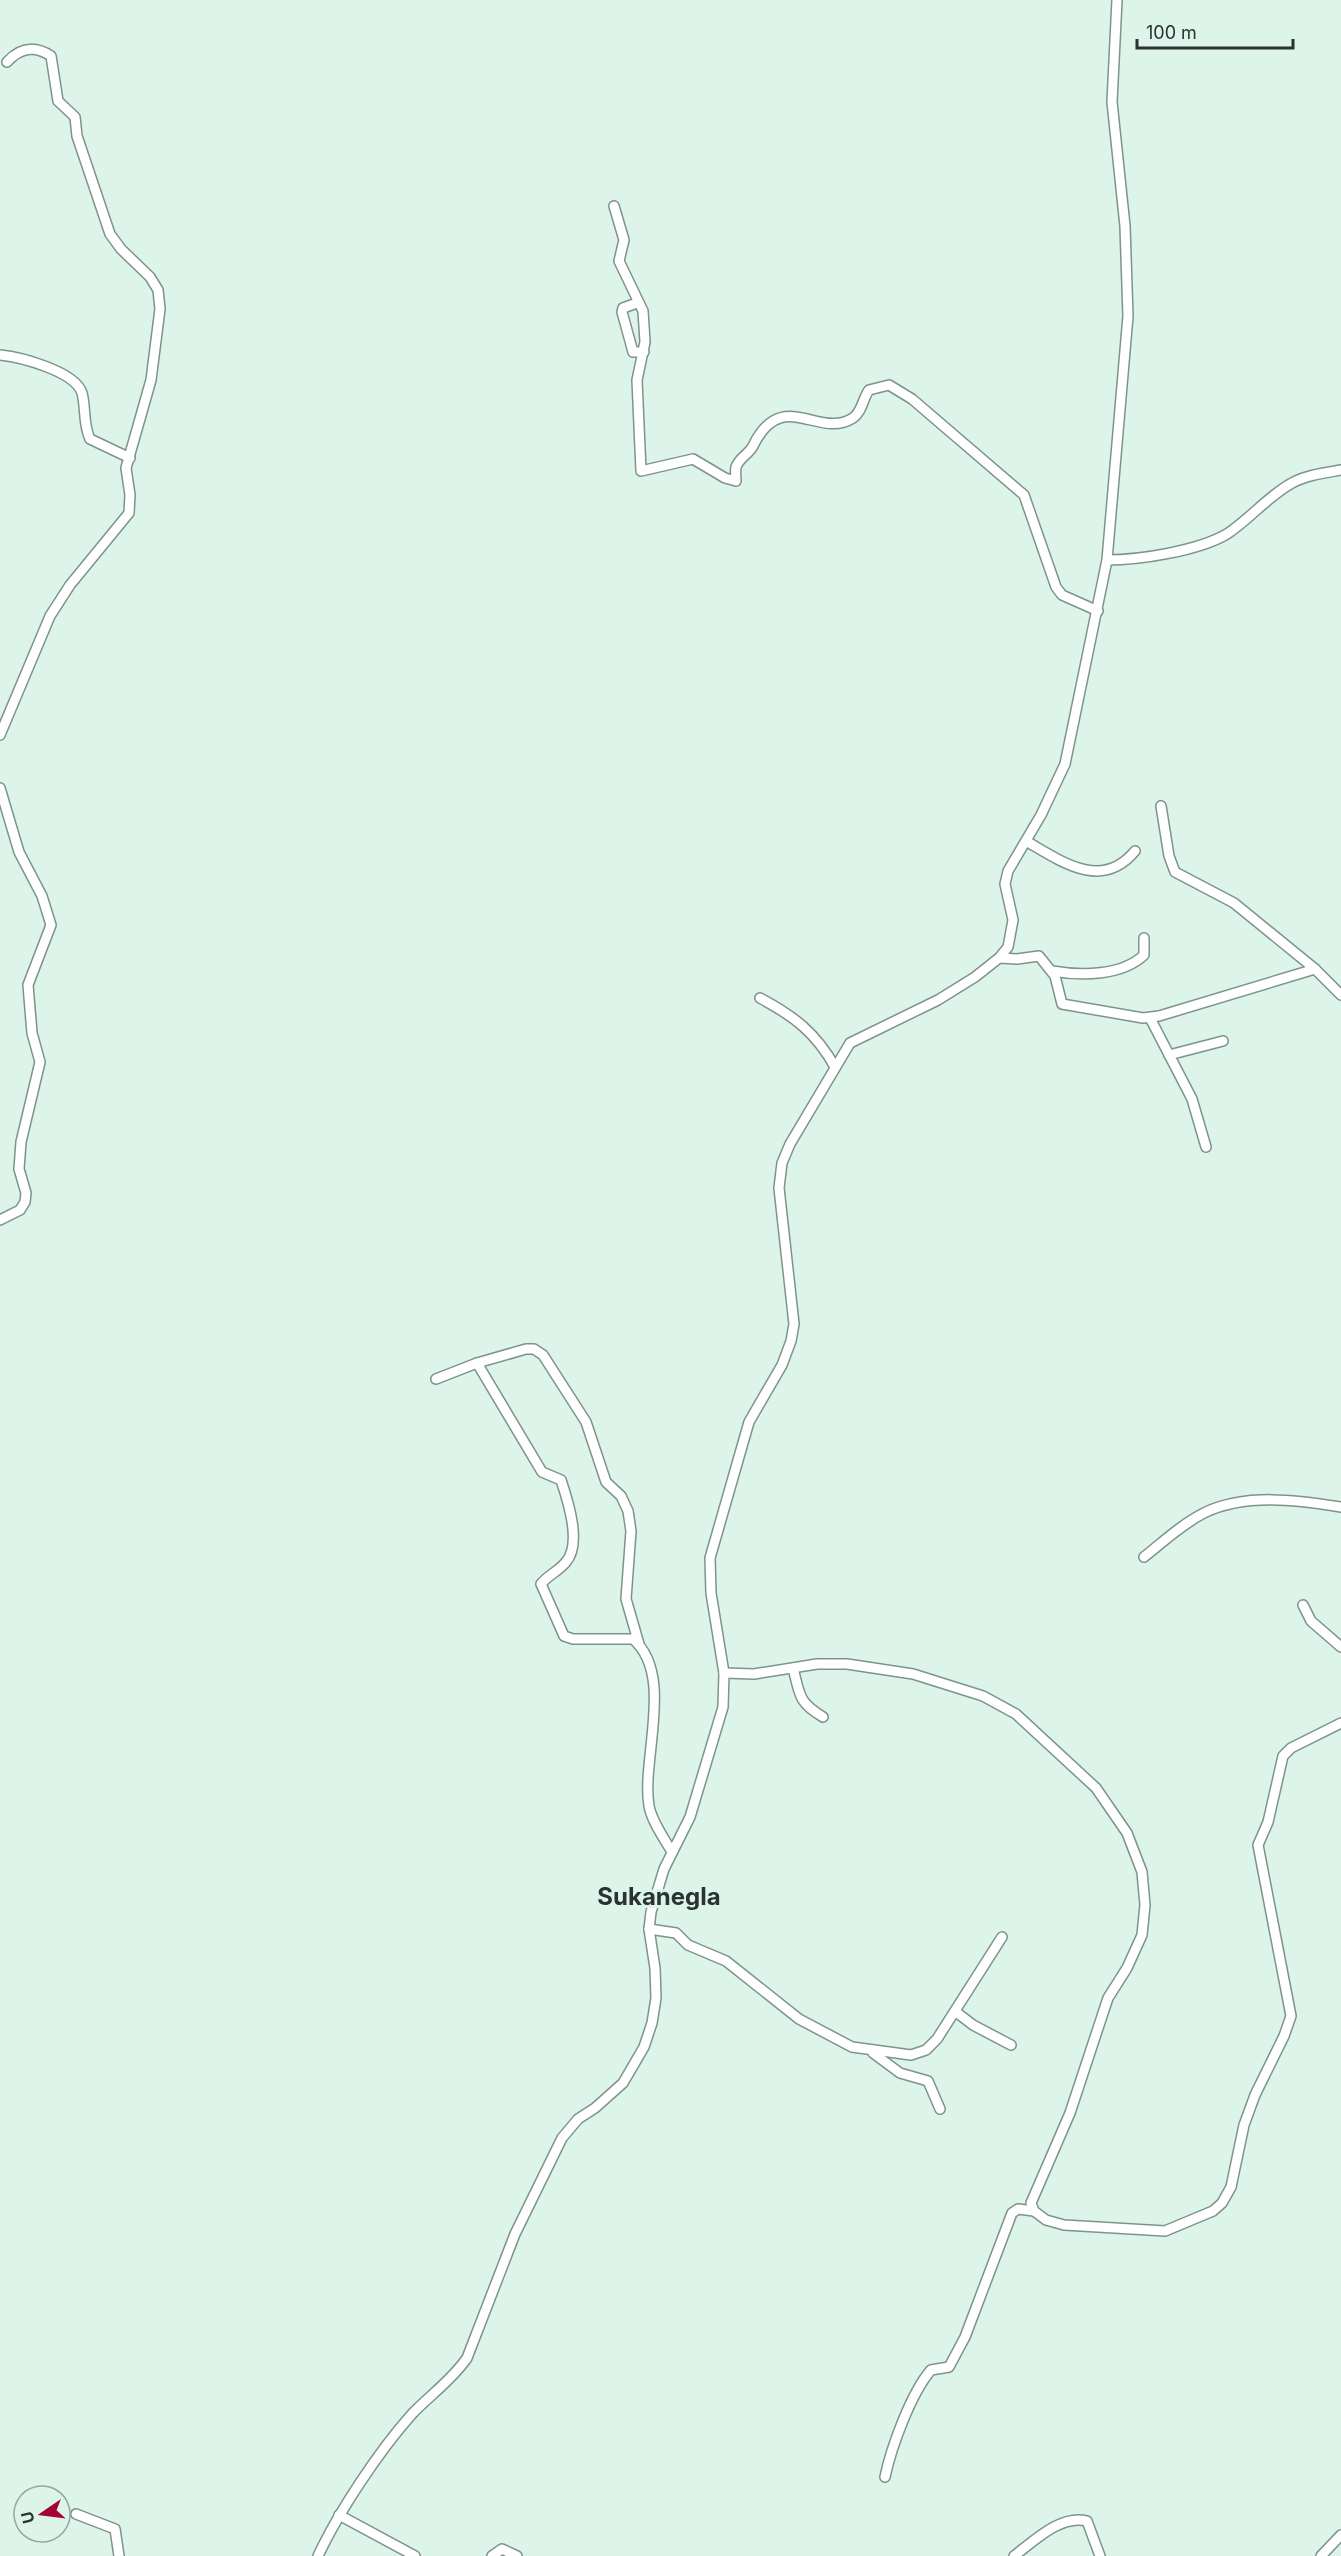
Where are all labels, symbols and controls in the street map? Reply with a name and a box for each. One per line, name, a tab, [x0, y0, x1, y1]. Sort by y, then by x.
scale bar	[1137, 12, 1293, 50]
text: 100 m	[1146, 22, 1197, 43]
district label: Sukanegla	[597, 1882, 721, 1911]
north arrow	[12, 2484, 72, 2544]
text: U	[16, 2510, 39, 2526]

